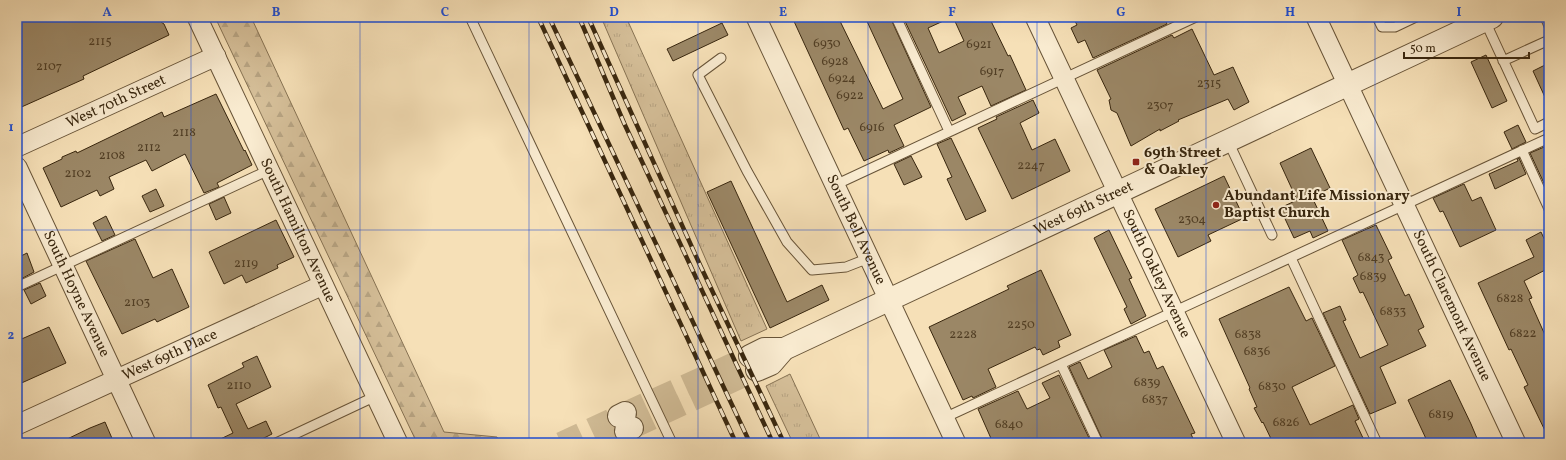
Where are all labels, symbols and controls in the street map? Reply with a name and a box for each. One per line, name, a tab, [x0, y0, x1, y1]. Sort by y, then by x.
text: A	[102, 4, 112, 22]
text: B	[272, 4, 281, 22]
text: C	[441, 4, 449, 22]
text: D	[609, 4, 619, 22]
text: E	[779, 4, 787, 22]
text: F	[948, 4, 956, 22]
text: G	[1116, 4, 1126, 22]
text: H	[1285, 4, 1295, 22]
text: I	[1457, 4, 1462, 22]
house number: 2115	[88, 33, 112, 51]
scale bar	[1404, 34, 1529, 60]
house number: 6930	[813, 35, 841, 53]
house number: 6921	[966, 36, 992, 54]
text: 50 m	[1410, 41, 1436, 57]
house number: 6928	[822, 53, 848, 71]
house number: 2107	[36, 58, 62, 76]
house number: 6917	[980, 63, 1004, 81]
street label: West 70th Street	[63, 70, 170, 134]
house number: 6924	[828, 70, 856, 88]
house number: 2315	[1197, 75, 1221, 93]
house number: 6922	[836, 87, 864, 105]
house number: 2307	[1146, 97, 1174, 115]
text: 1	[8, 119, 14, 137]
house number: 6916	[860, 119, 885, 137]
house number: 2118	[172, 124, 196, 142]
house number: 2112	[137, 139, 161, 157]
place label: 69th Street & Oakley	[1144, 143, 1221, 181]
house number: 2108	[99, 147, 125, 165]
street label: South Hamilton Avenue	[255, 155, 341, 306]
house number: 2247	[1017, 157, 1045, 175]
marker: 69th Street & Oakley	[1131, 157, 1141, 167]
house number: 2102	[65, 165, 91, 183]
street label: South Bell Avenue	[821, 171, 891, 288]
street label: West 69th Street	[1030, 176, 1137, 241]
place label: Abundant Life Missionary Baptist Church	[1224, 186, 1410, 224]
marker: Abundant Life Missionary Baptist Church	[1211, 200, 1221, 210]
street label: South Oakley Avenue	[1117, 206, 1196, 342]
house number: 2304	[1178, 211, 1206, 229]
street label: South Hoyne Avenue	[38, 227, 115, 361]
street label: South Claremont Avenue	[1407, 227, 1496, 385]
house number: 6843	[1358, 249, 1385, 267]
house number: 2119	[234, 255, 258, 273]
house number: 6839	[1360, 268, 1386, 286]
house number: 6828	[1497, 290, 1523, 308]
house number: 2103	[124, 294, 150, 312]
house number: 6833	[1380, 303, 1407, 321]
house number: 2250	[1007, 316, 1035, 334]
street label: West 69th Place	[119, 324, 221, 386]
house number: 6822	[1509, 325, 1537, 343]
house number: 2228	[949, 326, 977, 344]
house number: 6838	[1235, 326, 1261, 344]
text: 2	[8, 327, 15, 345]
house number: 6836	[1244, 343, 1271, 361]
house number: 6839	[1134, 374, 1160, 392]
house number: 2110	[227, 377, 252, 395]
house number: 6830	[1258, 378, 1286, 396]
house number: 6837	[1142, 391, 1168, 409]
house number: 6819	[1429, 406, 1454, 424]
house number: 6826	[1273, 414, 1300, 432]
house number: 6840	[995, 416, 1023, 434]

